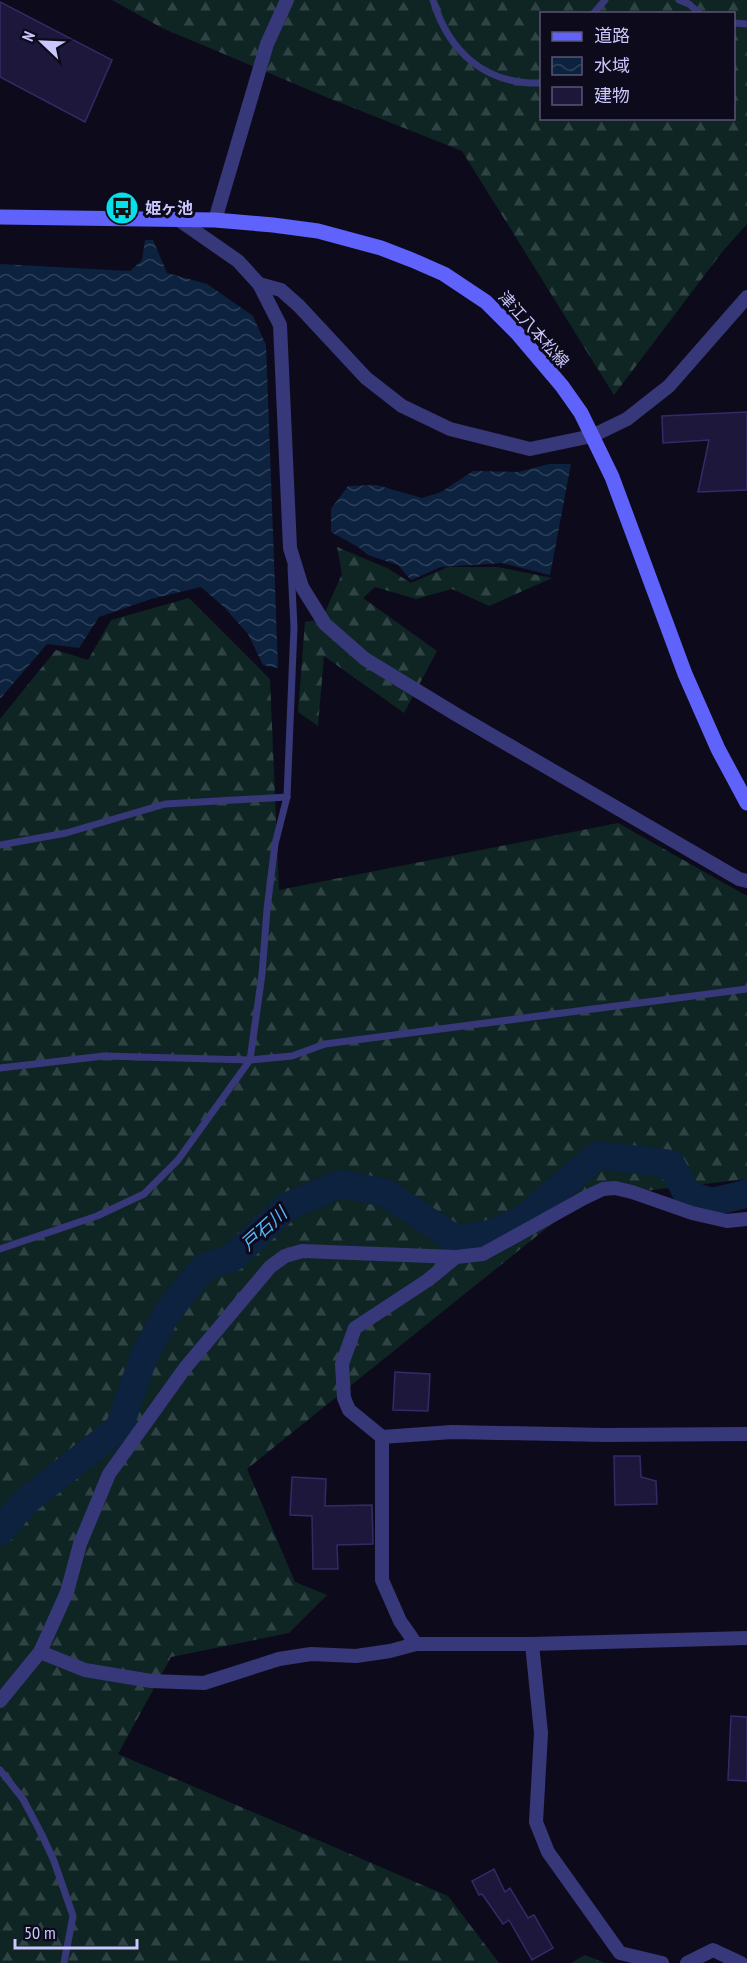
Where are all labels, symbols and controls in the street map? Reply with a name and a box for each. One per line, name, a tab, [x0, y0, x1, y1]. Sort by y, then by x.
north arrow	[12, 12, 72, 72]
legend	[540, 12, 735, 120]
text: 道路	[594, 24, 630, 47]
text: N	[17, 28, 39, 44]
text: 水域	[594, 54, 630, 77]
text: 建物	[594, 84, 630, 107]
bus stop icon: 姫ヶ池	[104, 190, 140, 226]
place label: 姫ヶ池	[145, 198, 193, 218]
street label: 津江八本松線	[494, 287, 574, 371]
water label: 戸石川	[236, 1201, 293, 1255]
scale bar	[15, 1912, 136, 1950]
text: 50 m	[24, 1921, 56, 1944]

